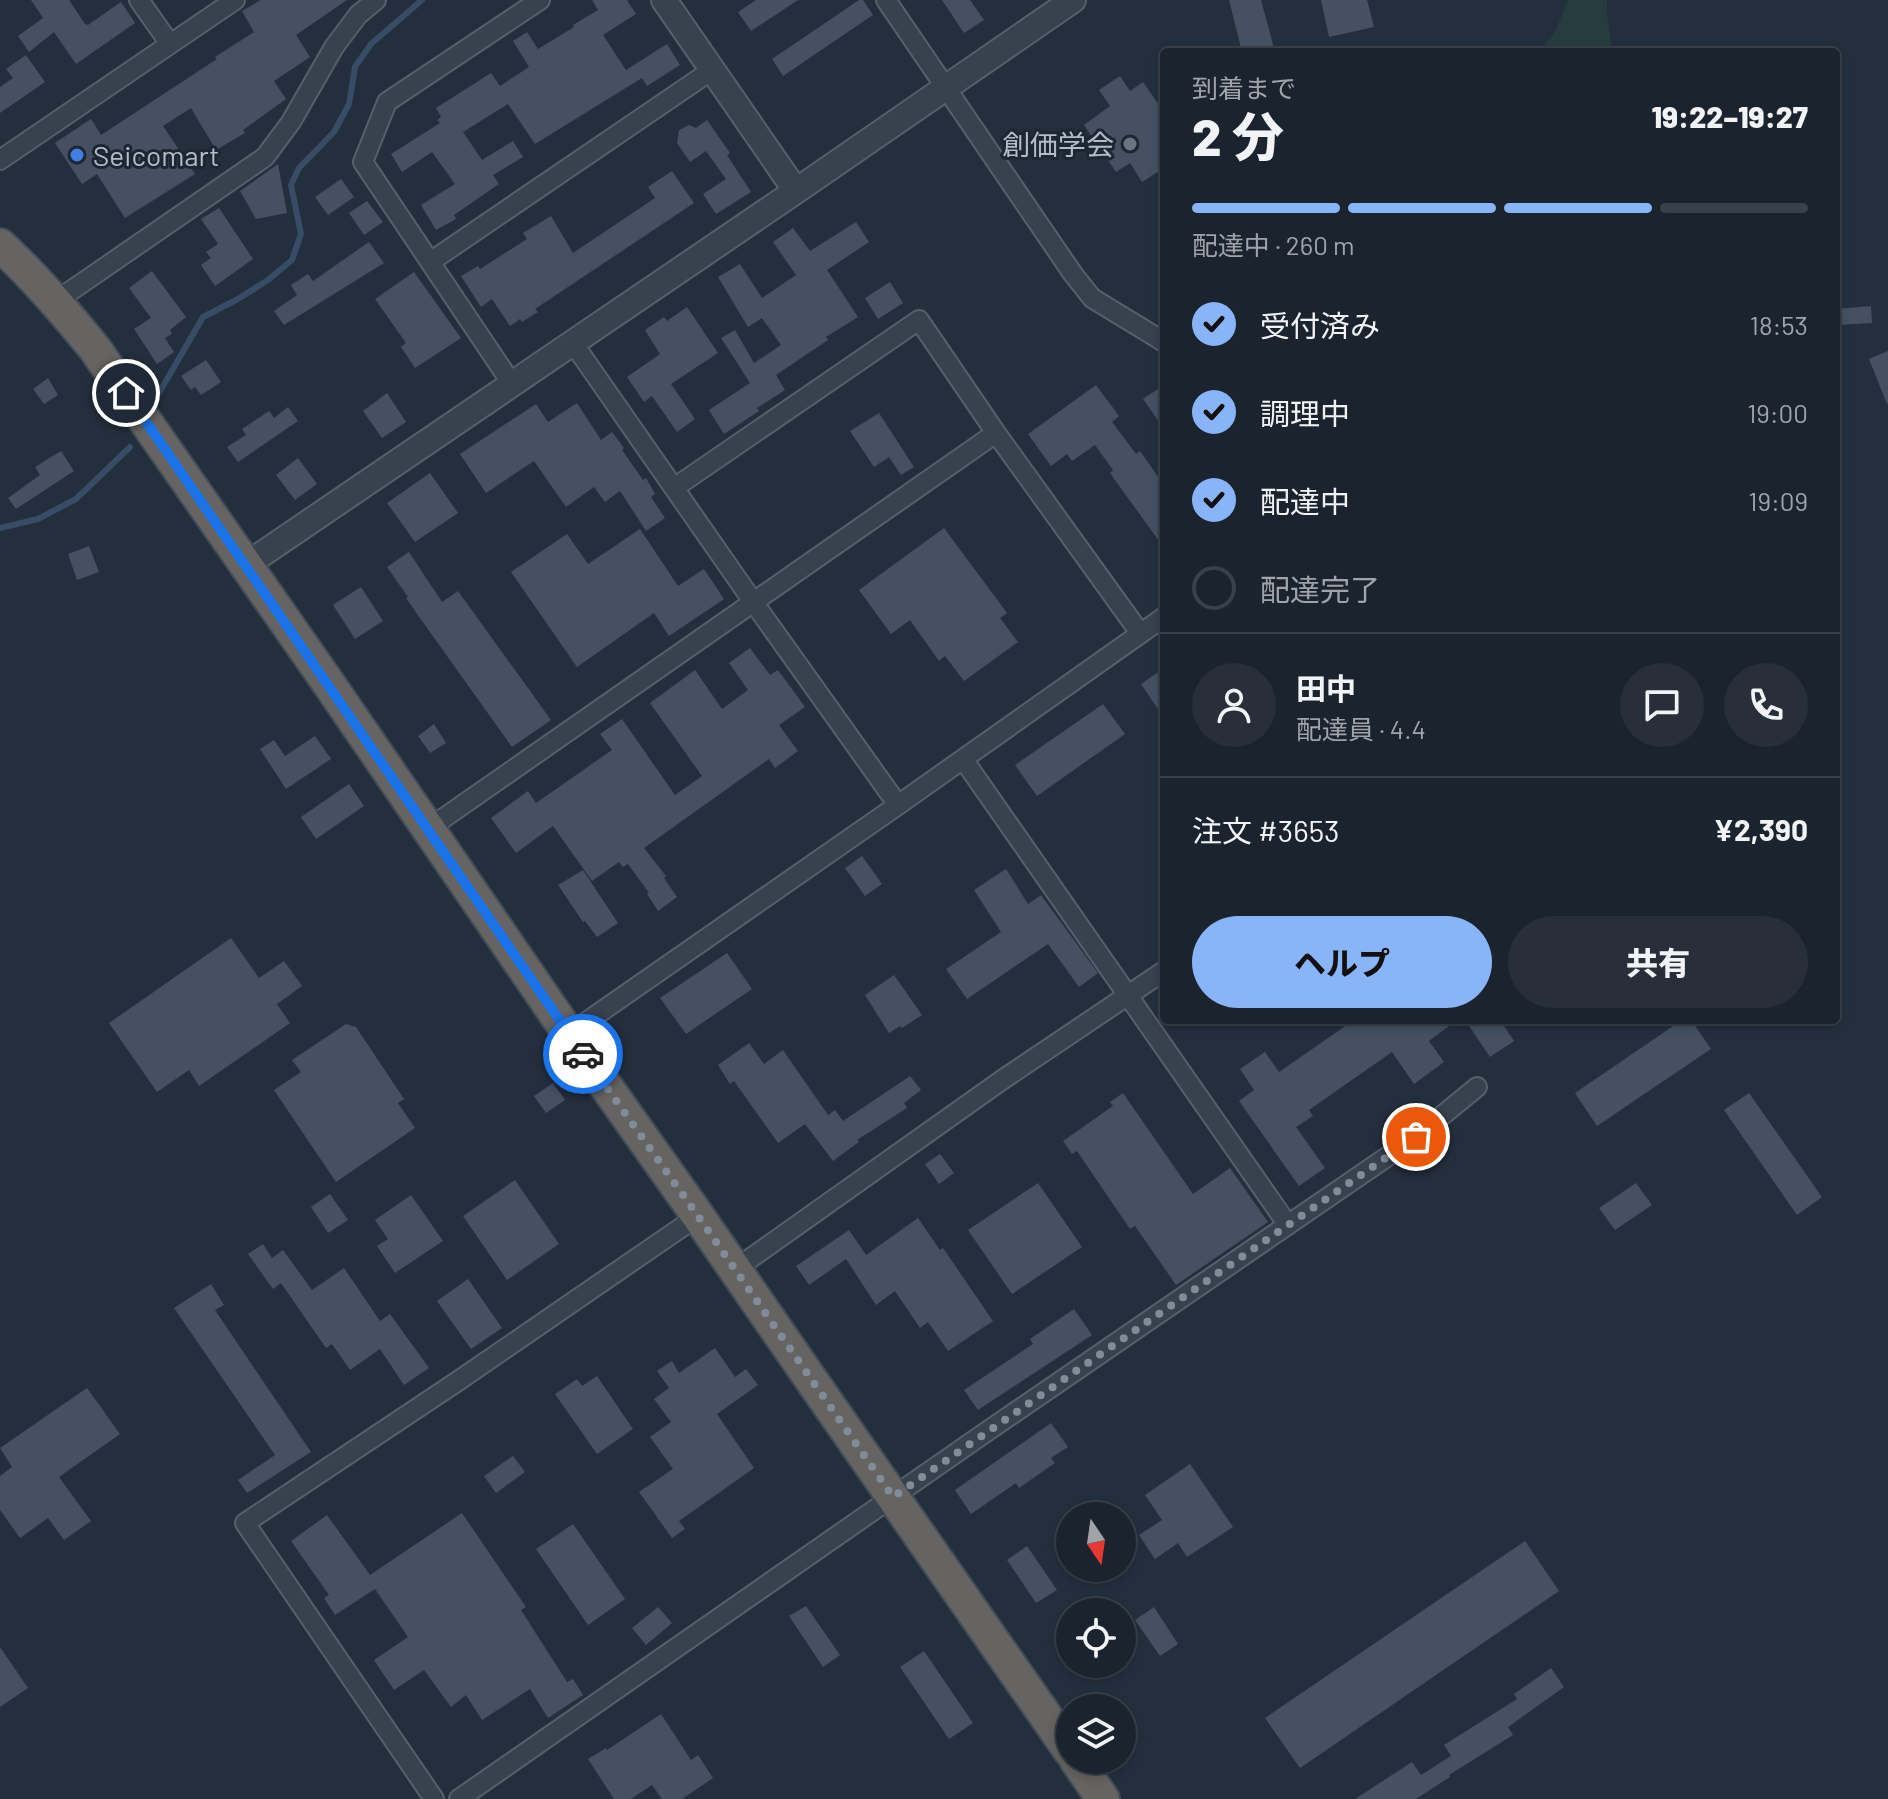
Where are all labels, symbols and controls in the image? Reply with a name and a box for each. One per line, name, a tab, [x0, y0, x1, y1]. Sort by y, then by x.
text: 到着まで	[1192, 72, 1296, 103]
text: 19:22–19:27	[1651, 98, 1808, 134]
text: 2 分	[1192, 104, 1284, 166]
place label: 創価学会	[1002, 127, 1114, 161]
marker: 創価学会	[1121, 135, 1139, 153]
place label: Seicomart	[93, 138, 219, 172]
marker: Seicomart	[68, 146, 86, 164]
text: 配達中 · 260 m	[1192, 229, 1355, 260]
icon: check	[1192, 302, 1236, 346]
text: 受付済み	[1260, 307, 1380, 343]
text: 18:53	[1750, 309, 1808, 340]
pin	[92, 359, 160, 427]
icon: home	[104, 371, 148, 415]
icon: check	[1192, 390, 1236, 434]
text: 調理中	[1260, 395, 1350, 431]
text: 19:00	[1747, 397, 1808, 428]
icon: check	[1192, 478, 1236, 522]
text: 配達中	[1260, 483, 1350, 519]
text: 19:09	[1748, 485, 1808, 516]
text: 配達完了	[1260, 571, 1380, 607]
button: person	[1192, 663, 1276, 747]
button: chat	[1620, 663, 1704, 747]
button: phone	[1724, 663, 1808, 747]
text: 田中	[1296, 670, 1356, 706]
text: 配達員 · 4.4	[1296, 713, 1426, 744]
text: ¥2,390	[1713, 811, 1808, 847]
text: 注文 #3653	[1192, 812, 1340, 848]
button: ヘルプ	[1192, 916, 1492, 1008]
button: 共有	[1508, 916, 1808, 1008]
courier	[543, 1014, 623, 1094]
icon: car	[561, 1032, 605, 1076]
pin	[1382, 1103, 1450, 1171]
icon: bag	[1394, 1115, 1438, 1159]
north arrow	[1056, 1502, 1136, 1582]
map controls	[1056, 1502, 1136, 1774]
button: locate	[1056, 1598, 1136, 1678]
button: layers	[1056, 1694, 1136, 1774]

